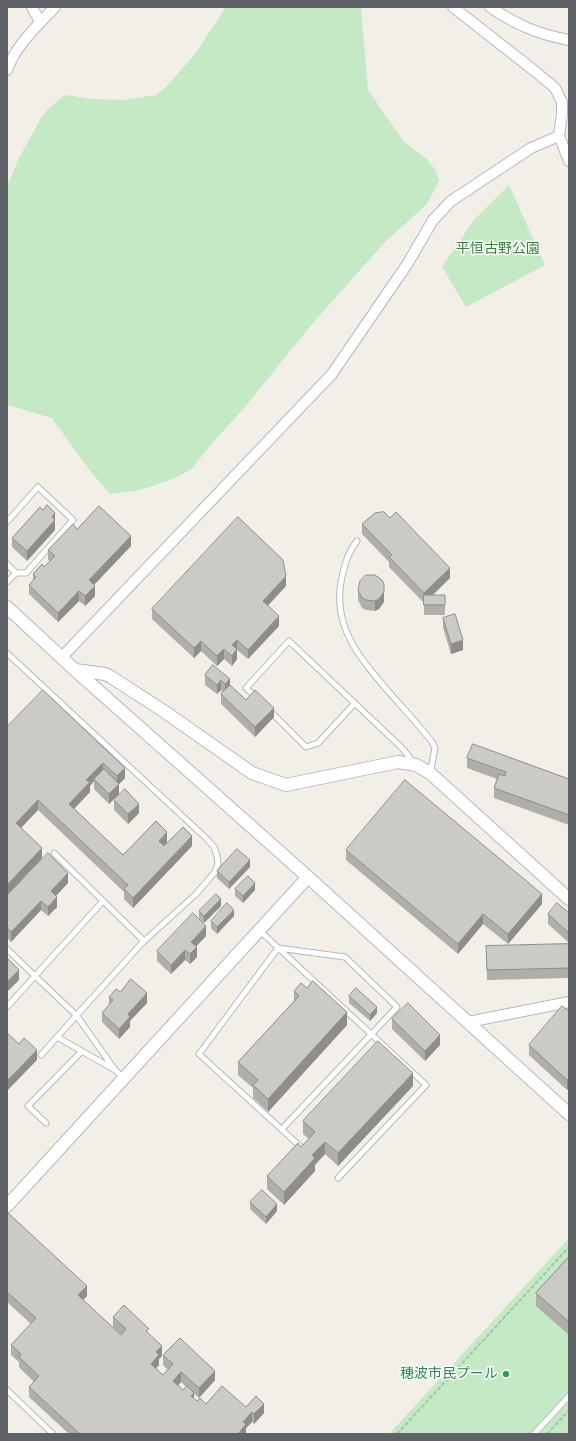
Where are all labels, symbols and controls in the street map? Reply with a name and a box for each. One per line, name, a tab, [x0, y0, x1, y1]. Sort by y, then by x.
park label: 平恒古野公園	[456, 241, 540, 257]
place label: 穂波市民プール	[400, 1366, 498, 1382]
marker: 穂波市民プール	[501, 1369, 511, 1379]

